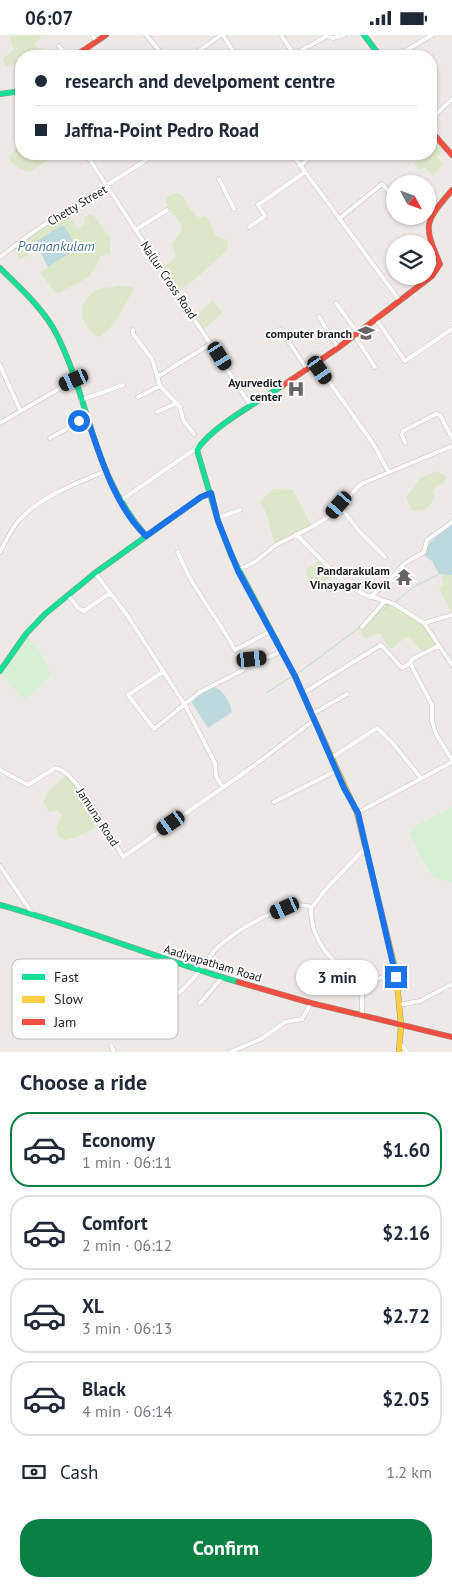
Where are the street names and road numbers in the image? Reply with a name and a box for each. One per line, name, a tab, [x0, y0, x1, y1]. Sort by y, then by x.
street label: Chetty Street	[45, 181, 109, 229]
street label: Nallur Cross Road	[137, 238, 201, 322]
street label: Jamuna Road	[73, 784, 122, 849]
street label: Aadiyapatham Road	[162, 941, 264, 985]

